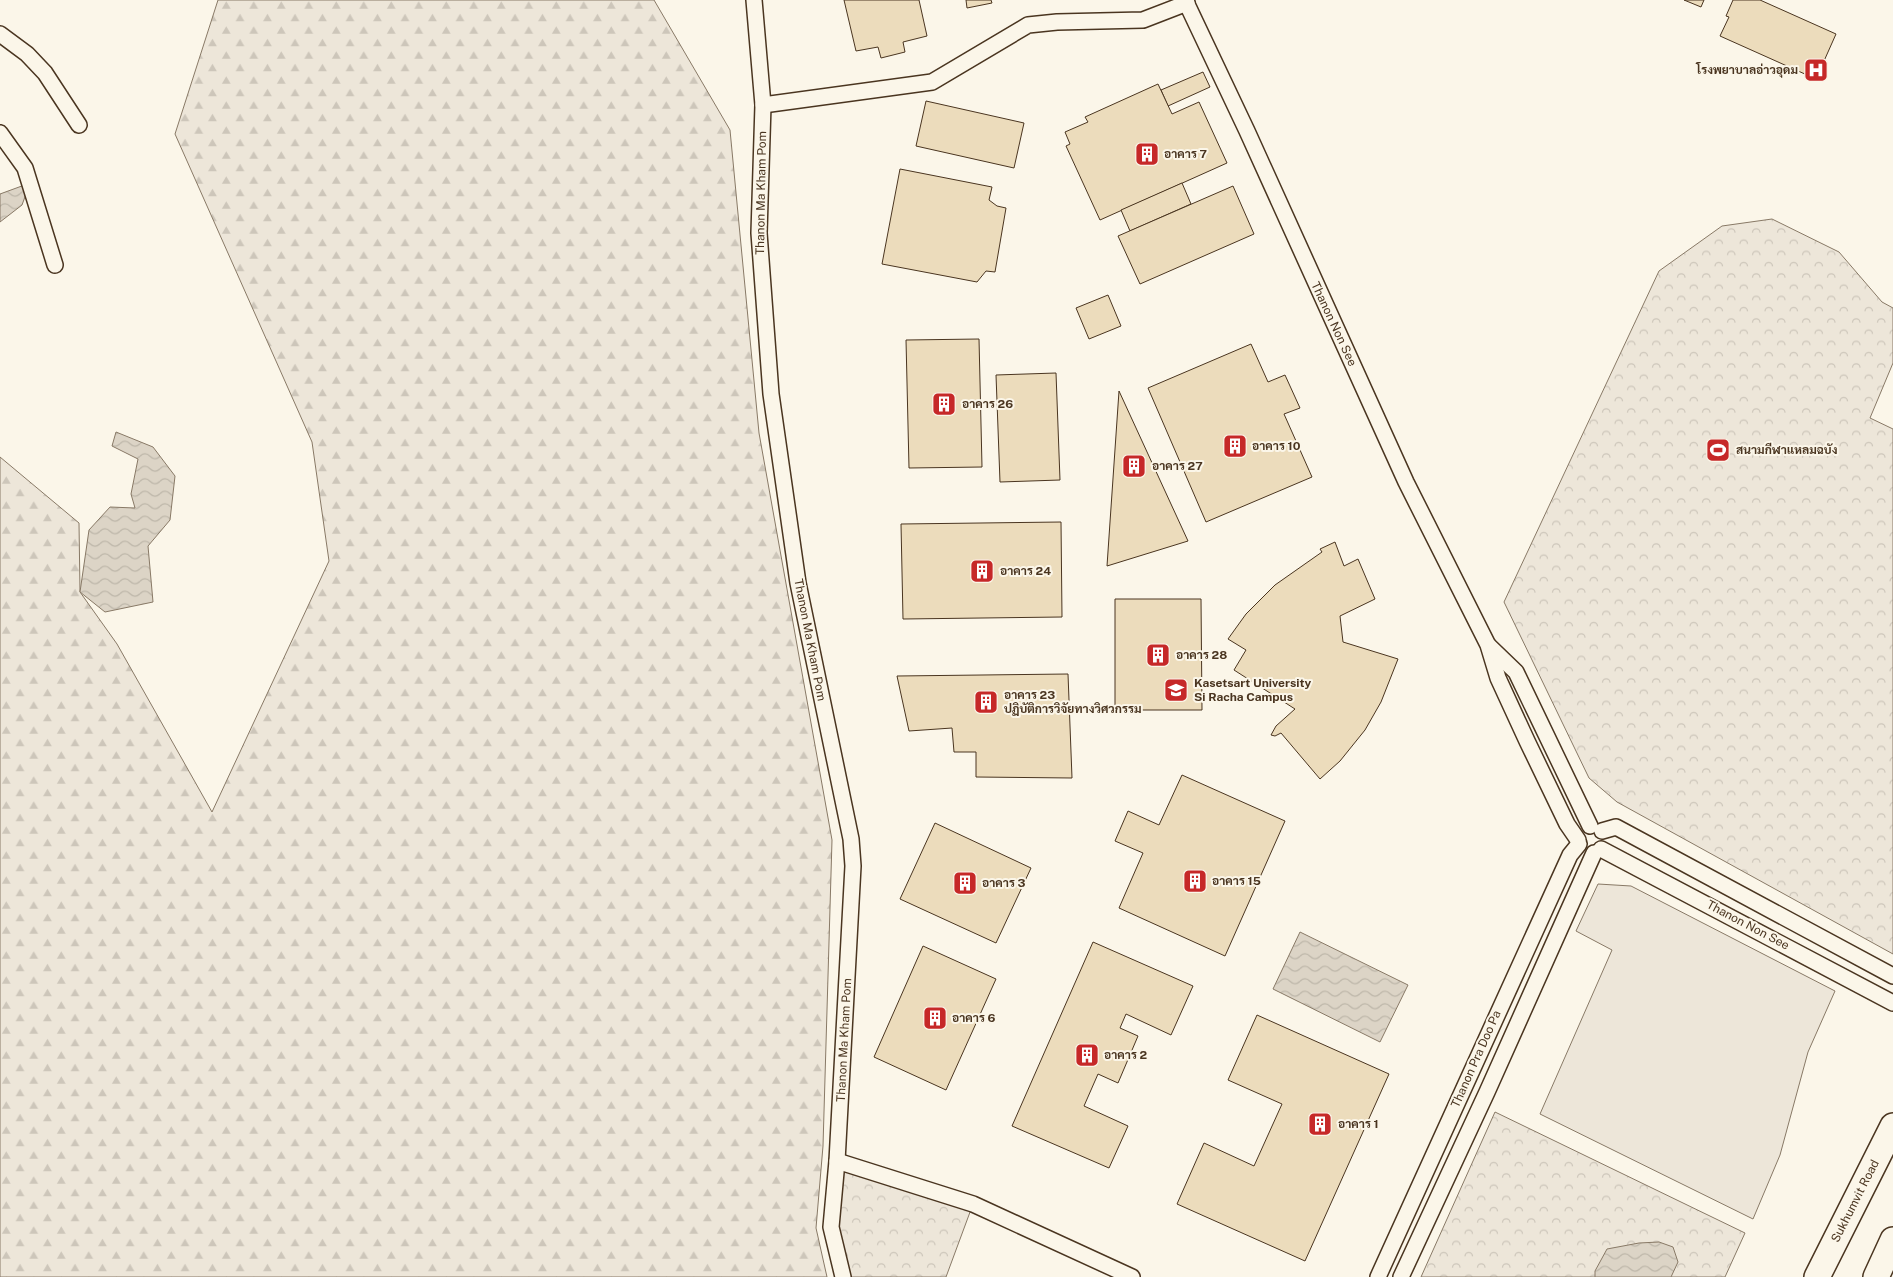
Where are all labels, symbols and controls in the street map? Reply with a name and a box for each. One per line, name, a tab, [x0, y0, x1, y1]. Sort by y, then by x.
hospital icon: โรงพยาบาลอ่าวอุดม	[1803, 57, 1829, 83]
place label: โรงพยาบาลอ่าวอุดม	[1695, 62, 1798, 78]
street label: Thanon Ma Kham Pom	[753, 131, 769, 255]
building icon: อาคาร 7	[1134, 141, 1160, 167]
place label: อาคาร 7	[1164, 147, 1207, 161]
street label: Thanon Non See	[1308, 280, 1360, 369]
building icon: อาคาร 26	[931, 391, 957, 417]
place label: อาคาร 26	[962, 397, 1013, 411]
building icon: อาคาร 10	[1222, 433, 1248, 459]
sports icon: สนามกีฬาแหลมฉบัง	[1705, 437, 1731, 463]
place label: อาคาร 10	[1252, 439, 1301, 453]
place label: สนามกีฬาแหลมฉบัง	[1736, 442, 1838, 457]
building icon: อาคาร 27	[1121, 453, 1147, 479]
place label: อาคาร 27	[1152, 459, 1203, 473]
building icon: อาคาร 24	[969, 558, 995, 584]
place label: อาคาร 24	[1000, 564, 1051, 578]
street label: Thanon Ma Kham Pom	[791, 578, 829, 702]
building icon: อาคาร 28	[1145, 642, 1171, 668]
place label: อาคาร 28	[1176, 648, 1227, 662]
place label: Kasetsart University Si Racha Campus	[1194, 676, 1311, 704]
school or university icon: Kasetsart University Si Racha Campus	[1163, 677, 1189, 703]
place label: อาคาร 23 ปฏิบัติการวิจัยทางวิศวกรรม	[1004, 688, 1141, 716]
building icon: อาคาร 23 ปฏิบัติการวิจัยทางวิศวกรรม	[973, 689, 999, 715]
building icon: อาคาร 15	[1182, 868, 1208, 894]
building icon: อาคาร 3	[952, 870, 978, 896]
place label: อาคาร 15	[1212, 874, 1261, 888]
place label: อาคาร 3	[982, 876, 1026, 890]
street label: Thanon Non See	[1704, 897, 1792, 953]
street label: Thanon Ma Kham Pom	[834, 978, 854, 1102]
building icon: อาคาร 6	[922, 1005, 948, 1031]
street label: Thanon Pra Doo Pa	[1448, 1008, 1504, 1110]
place label: อาคาร 6	[952, 1011, 996, 1025]
building icon: อาคาร 2	[1074, 1042, 1100, 1068]
place label: อาคาร 2	[1104, 1048, 1148, 1062]
building icon: อาคาร 1	[1307, 1111, 1333, 1137]
place label: อาคาร 1	[1338, 1117, 1379, 1131]
street label: Sukhumvit Road	[1828, 1157, 1882, 1245]

